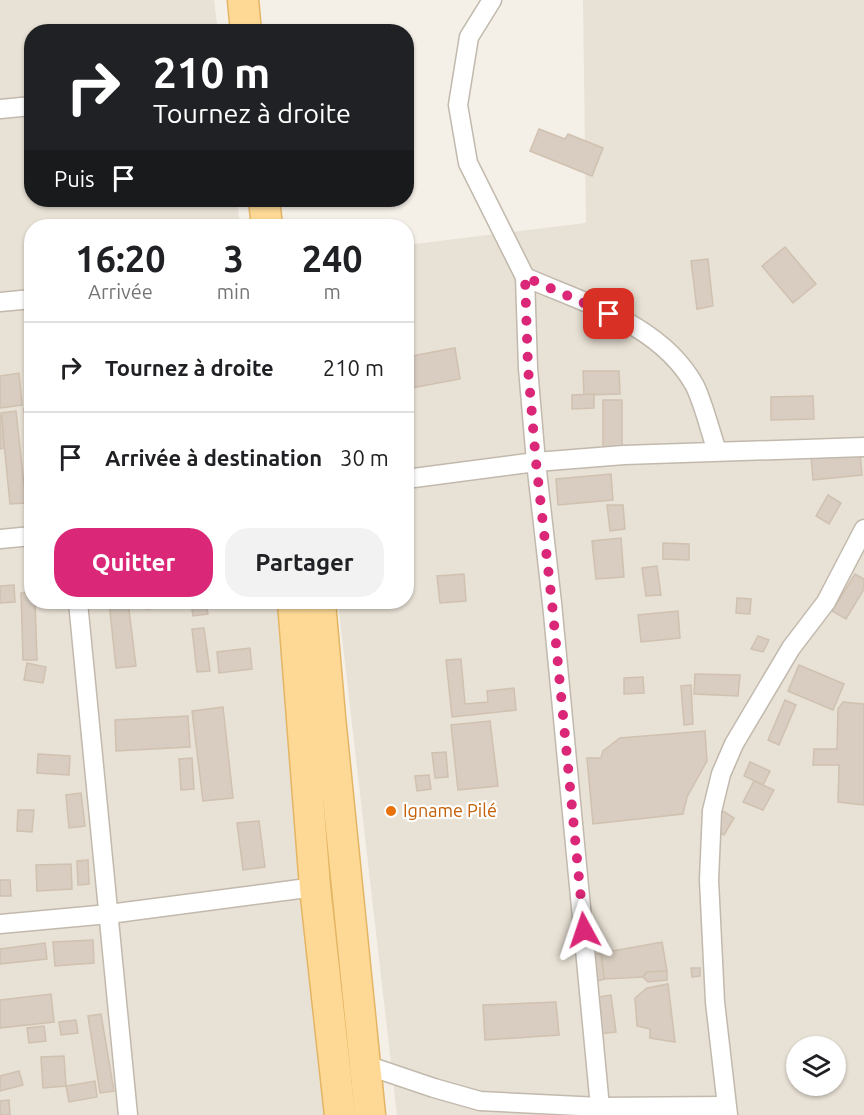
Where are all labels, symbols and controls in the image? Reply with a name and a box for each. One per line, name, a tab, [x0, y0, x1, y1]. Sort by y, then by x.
icon: right	[54, 48, 132, 126]
text: 210 m	[153, 49, 270, 96]
text: Tournez à droite	[153, 98, 351, 128]
icon: arrive	[107, 162, 140, 195]
text: Puis	[54, 166, 95, 191]
text: 16:20	[75, 238, 165, 279]
text: 3	[223, 238, 244, 279]
text: 240	[302, 238, 363, 279]
text: Arrivée	[88, 280, 153, 303]
text: min	[217, 280, 250, 303]
text: m	[324, 280, 341, 303]
pin	[583, 288, 634, 339]
icon: arrive	[592, 297, 625, 330]
icon: right	[54, 351, 87, 384]
text: Tournez à droite	[105, 355, 274, 380]
text: 210 m	[323, 355, 384, 380]
icon: arrive	[54, 441, 87, 474]
text: Arrivée à destination	[105, 445, 322, 470]
text: 30 m	[340, 445, 389, 470]
button: Quitter	[54, 528, 213, 597]
button: Partager	[225, 528, 384, 597]
place label: Igname Pilé	[403, 800, 497, 820]
marker: Igname Pilé	[384, 804, 398, 818]
position arrow	[552, 898, 616, 962]
map controls	[786, 1036, 846, 1096]
button: layers	[786, 1036, 846, 1096]

